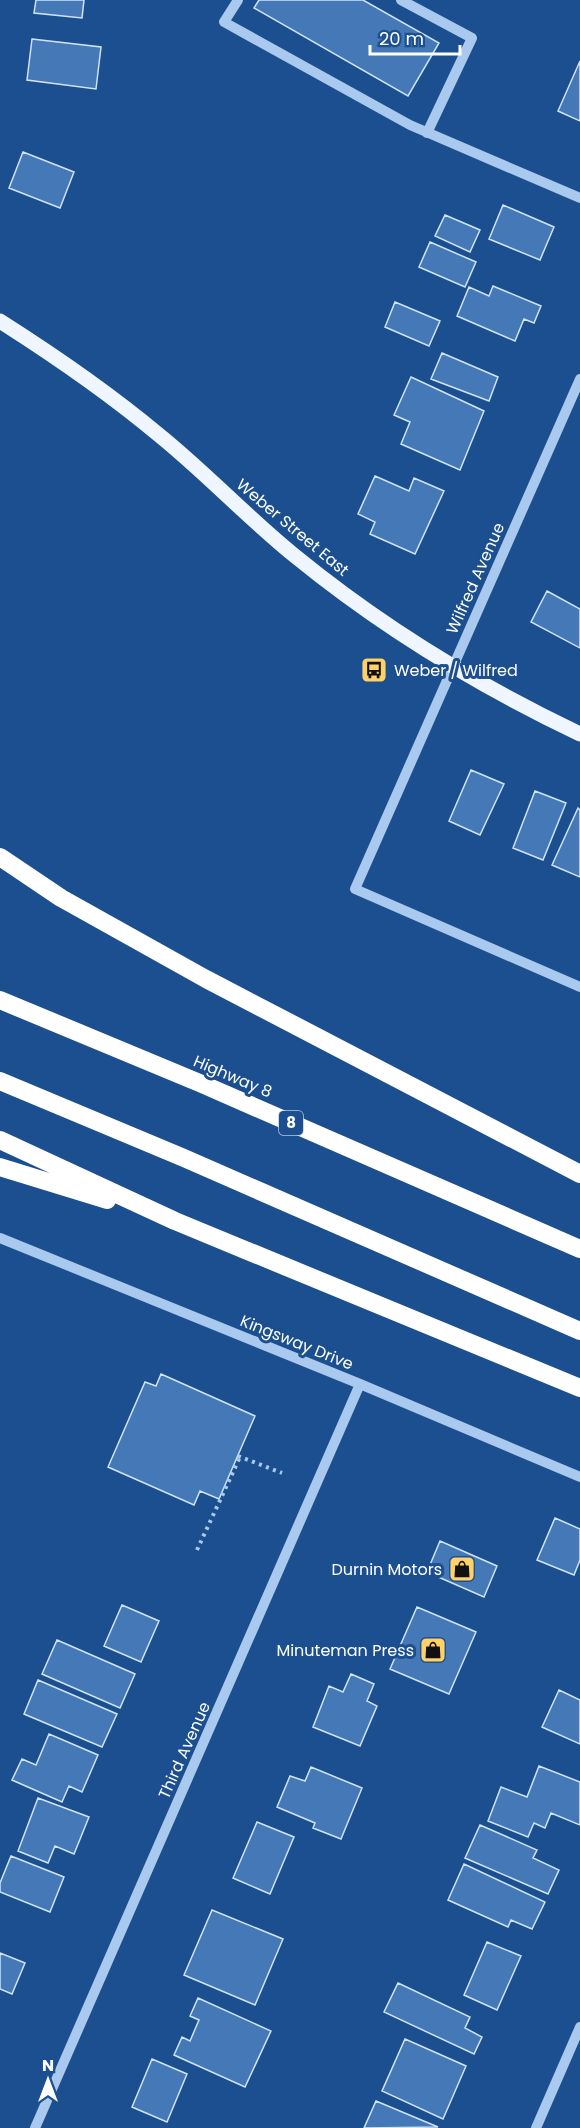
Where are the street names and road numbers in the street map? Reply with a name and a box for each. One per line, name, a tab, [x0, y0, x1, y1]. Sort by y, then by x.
street label: Weber Street East	[231, 473, 354, 582]
street label: Wilfred Avenue	[441, 519, 510, 638]
street label: Highway 8	[190, 1050, 276, 1103]
road number: 8	[279, 1111, 303, 1135]
street label: Kingsway Drive	[237, 1309, 357, 1376]
street label: Third Avenue	[153, 1698, 216, 1802]

